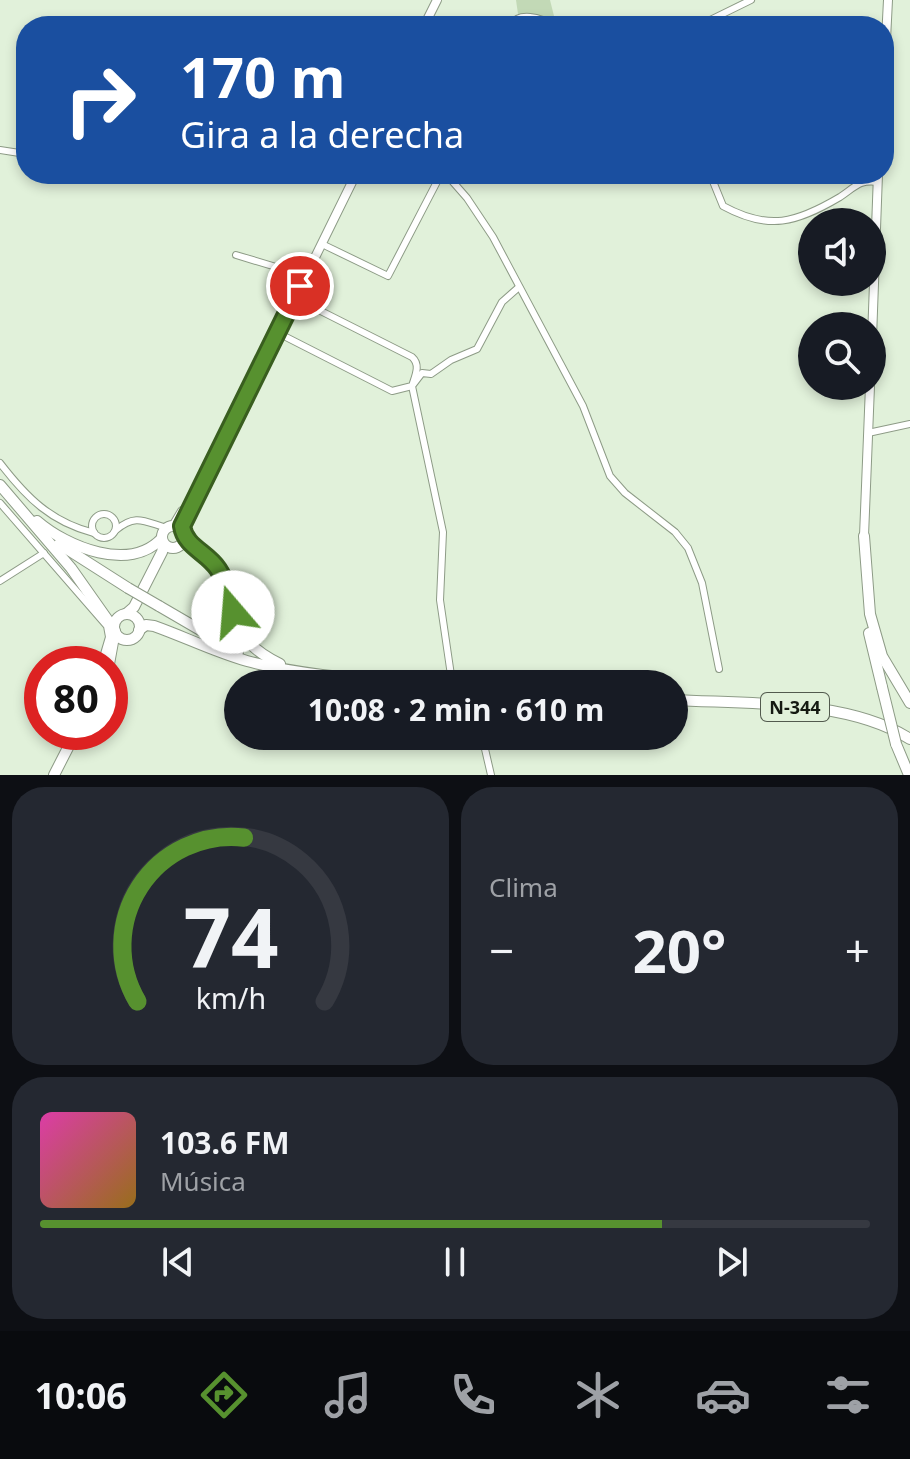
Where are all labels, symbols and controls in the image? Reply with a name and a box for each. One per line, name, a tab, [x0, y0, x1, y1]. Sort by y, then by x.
text: 170 m	[180, 38, 345, 114]
icon: right	[48, 48, 152, 152]
text: Gira a la derecha	[180, 110, 464, 159]
map controls	[798, 208, 886, 400]
button: sound	[798, 208, 886, 296]
pin	[266, 252, 334, 320]
icon: arrive	[278, 264, 322, 308]
button: search	[798, 312, 886, 400]
position arrow	[191, 570, 275, 654]
speed limit sign: 80	[24, 646, 128, 750]
text: 10:08 · 2 min · 610 m	[308, 689, 604, 730]
road number: N-344	[761, 693, 829, 721]
text: Clima	[489, 869, 558, 905]
text: 74	[183, 879, 278, 992]
text: 20°	[632, 909, 727, 991]
text: −	[489, 920, 514, 980]
text: +	[845, 920, 870, 980]
text: km/h	[195, 978, 266, 1017]
text: 103.6 FM	[160, 1122, 290, 1163]
text: Música	[160, 1163, 246, 1199]
icon: previous	[156, 1240, 200, 1284]
icon: pause	[433, 1240, 477, 1284]
icon: next	[710, 1240, 754, 1284]
icon: directions	[196, 1367, 252, 1423]
icon: music	[320, 1367, 376, 1423]
icon: phone	[445, 1367, 501, 1423]
icon: climate	[570, 1367, 626, 1423]
icon: car	[695, 1367, 751, 1423]
icon: filters	[820, 1367, 876, 1423]
text: 10:06	[34, 1371, 127, 1420]

